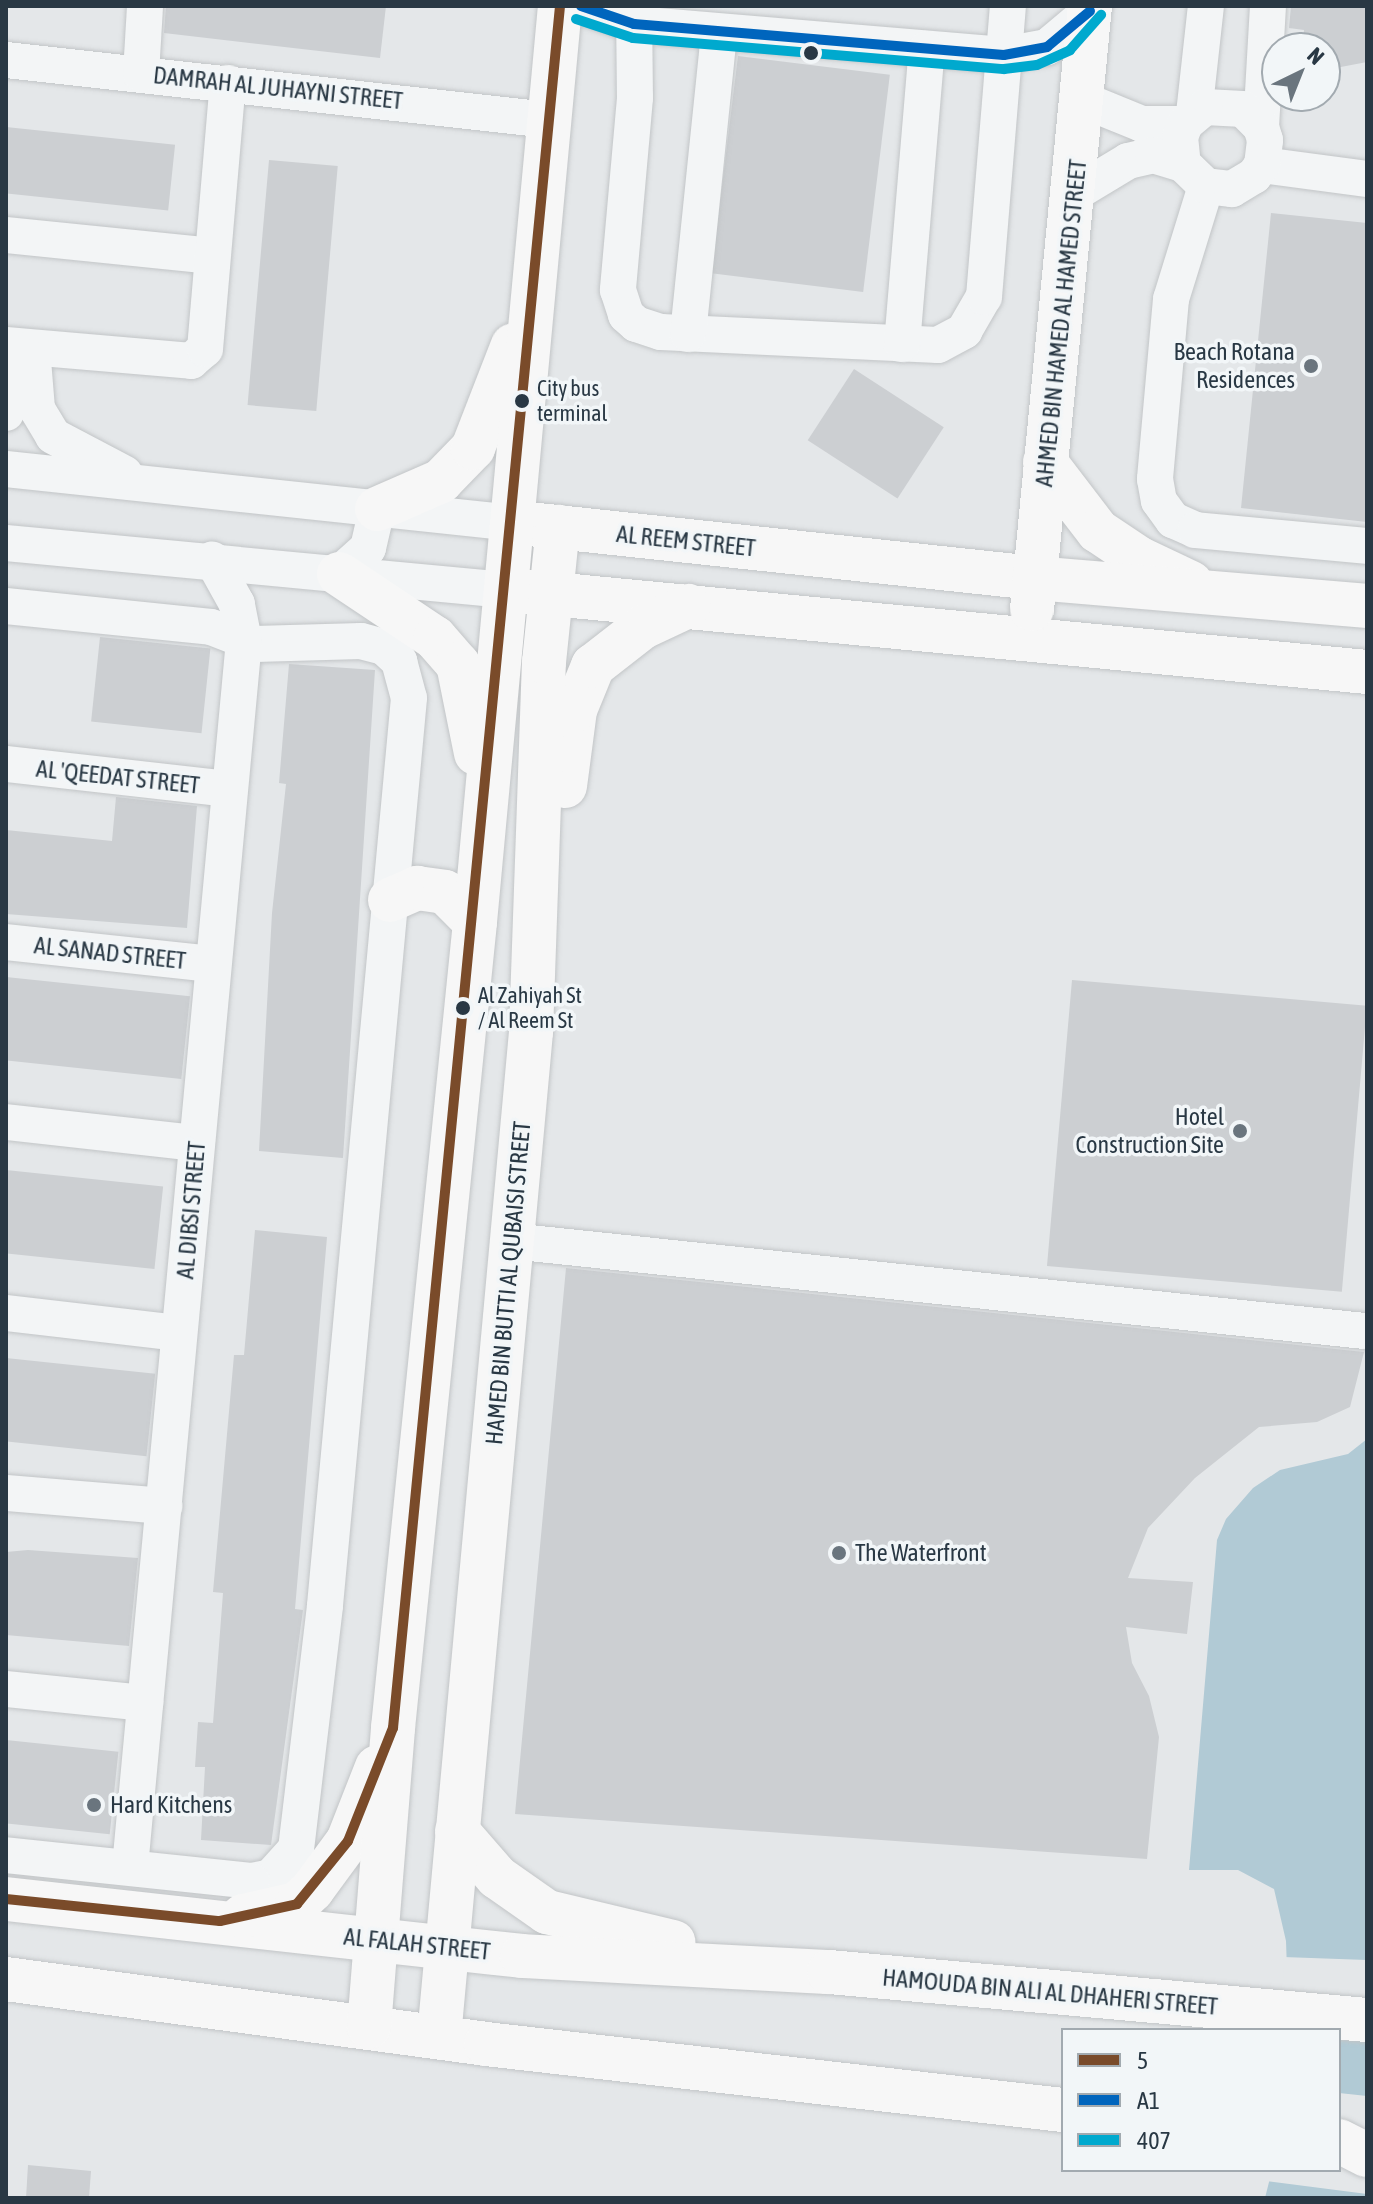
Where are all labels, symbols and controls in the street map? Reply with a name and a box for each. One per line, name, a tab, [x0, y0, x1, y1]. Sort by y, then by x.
north arrow	[1261, 32, 1341, 112]
text: N	[1302, 42, 1330, 70]
unlabelled marker	[803, 45, 819, 61]
street label: DAMRAH AL JUHAYNI STREET	[152, 61, 404, 115]
street label: AHMED BIN HAMED AL HAMED STREET	[1029, 158, 1093, 488]
place label: Beach Rotana Residences	[1174, 338, 1295, 394]
marker: Beach Rotana Residences	[1302, 357, 1320, 375]
place label: City bus terminal	[537, 375, 607, 426]
marker: City bus terminal	[514, 393, 530, 409]
street label: AL REEM STREET	[615, 519, 757, 563]
street label: AL 'QEEDAT STREET	[35, 754, 201, 800]
street label: AL SANAD STREET	[33, 931, 187, 975]
place label: Al Zahiyah St / Al Reem St	[478, 982, 582, 1034]
marker: Al Zahiyah St / Al Reem St	[455, 1000, 471, 1016]
place label: Hotel Construction Site	[1076, 1103, 1224, 1159]
street label: HAMED BIN BUTTI AL QUBAISI STREET	[480, 1120, 536, 1446]
marker: Hotel Construction Site	[1231, 1122, 1249, 1140]
street label: AL DIBSI STREET	[171, 1140, 211, 1280]
place label: The Waterfront	[855, 1539, 987, 1567]
marker: The Waterfront	[830, 1544, 848, 1562]
place label: Hard Kitchens	[110, 1791, 232, 1819]
marker: Hard Kitchens	[85, 1796, 103, 1814]
street label: AL FALAH STREET	[342, 1922, 492, 1966]
street label: HAMOUDA BIN ALI AL DHAHERI STREET	[881, 1963, 1219, 2021]
legend	[1061, 2028, 1341, 2172]
text: 5	[1137, 2047, 1148, 2074]
text: A1	[1137, 2087, 1160, 2114]
text: 407	[1137, 2127, 1171, 2154]

